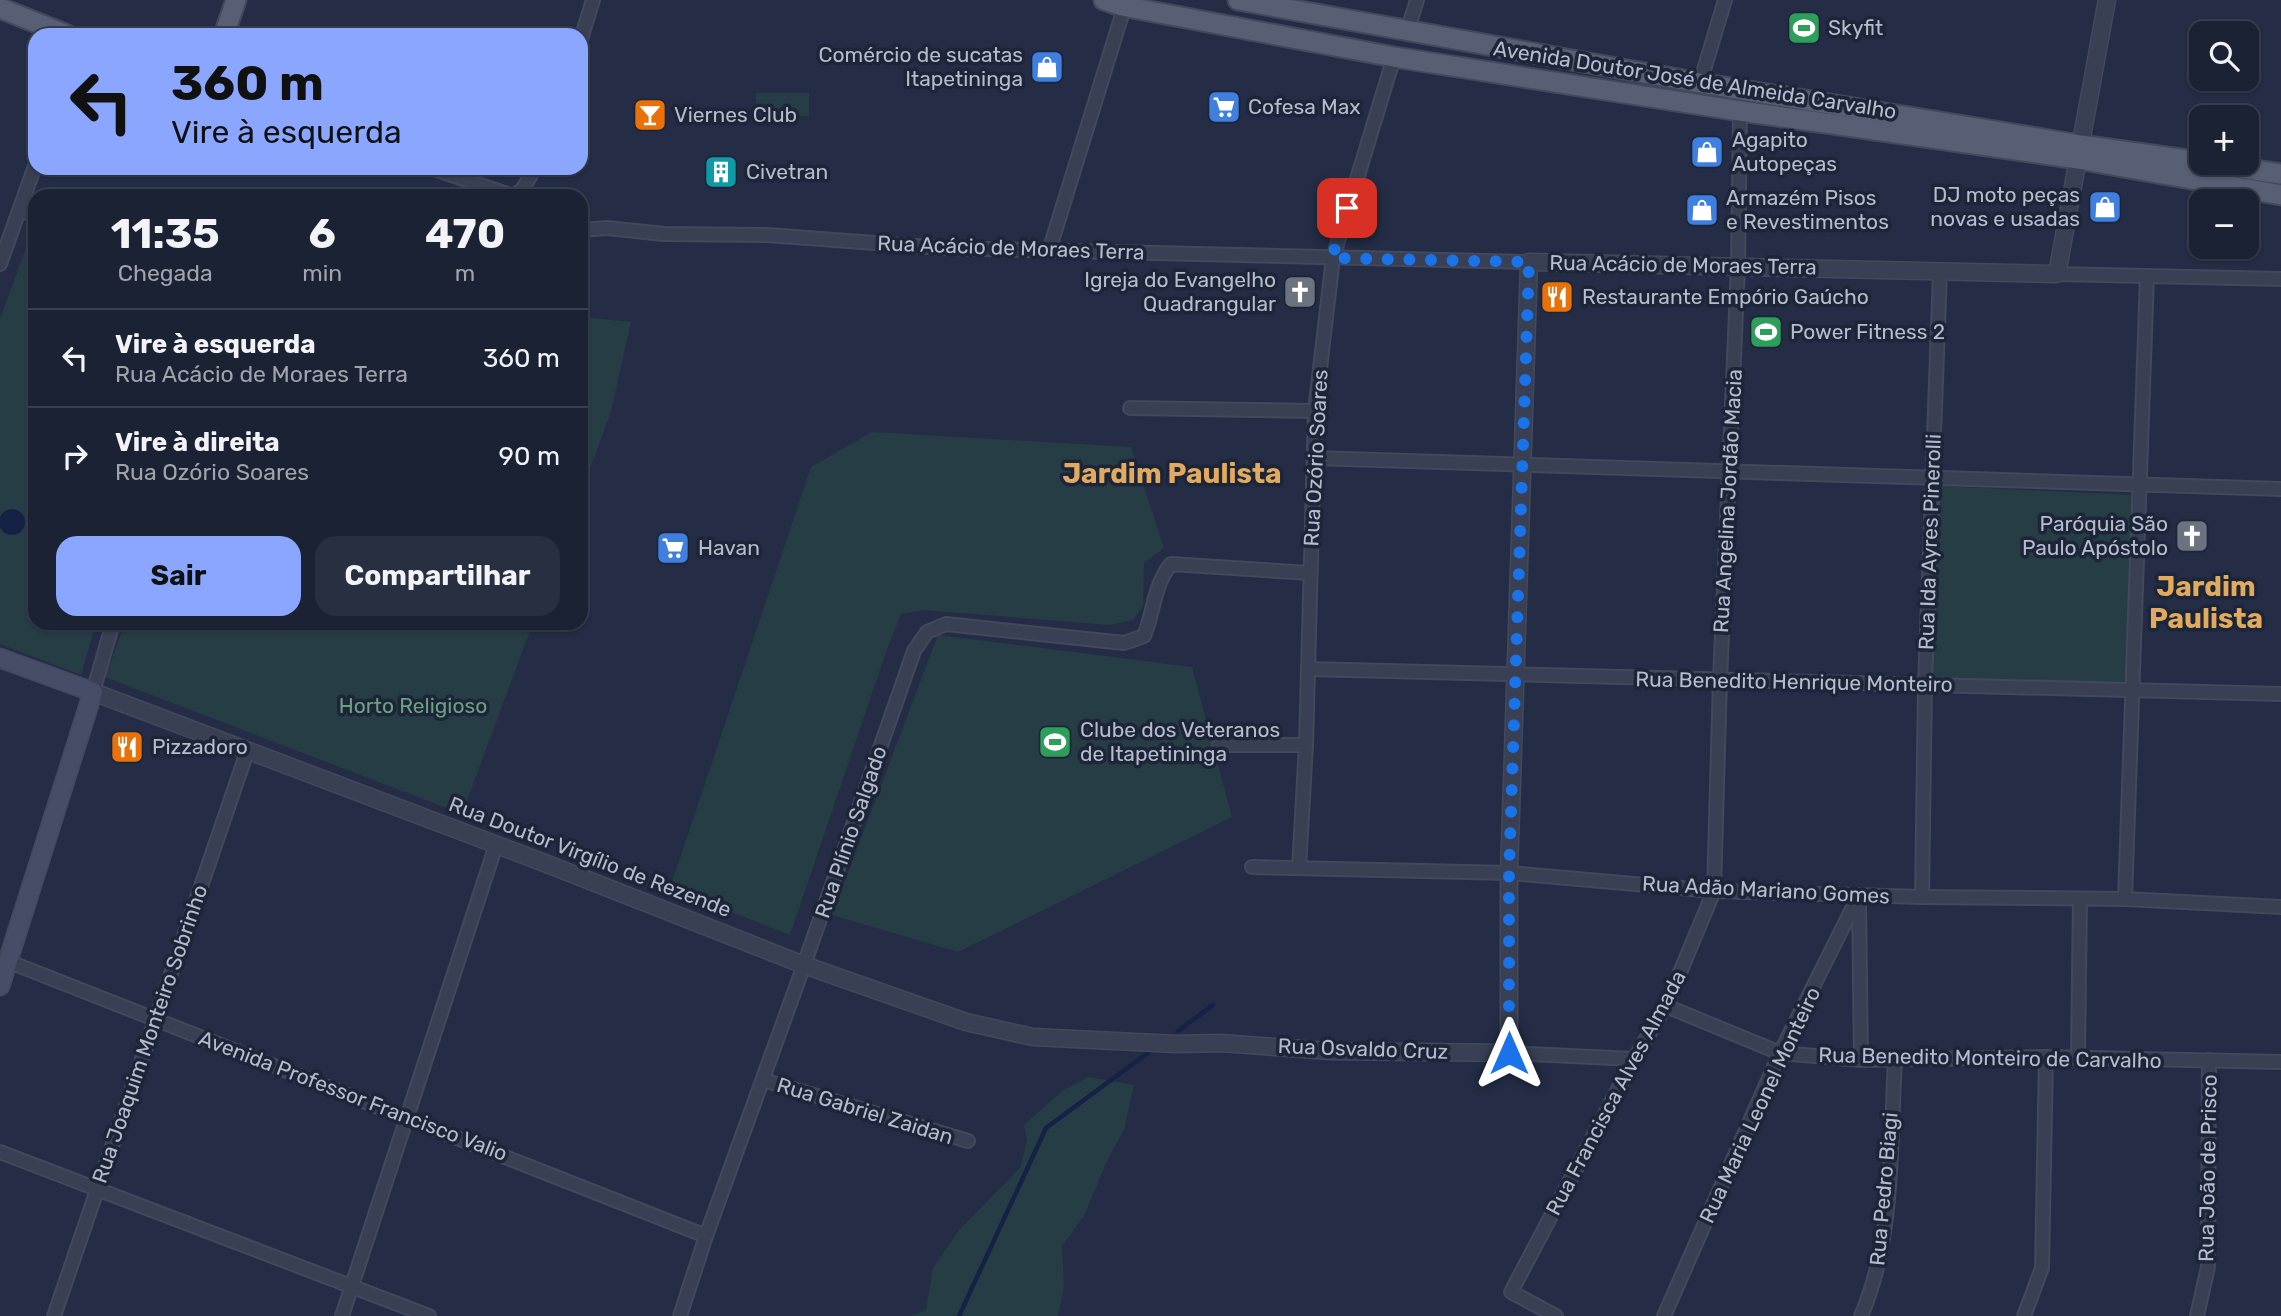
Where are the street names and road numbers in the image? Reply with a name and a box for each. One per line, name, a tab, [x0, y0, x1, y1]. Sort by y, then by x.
street label: Avenida Doutor José de Almeida Carvalho	[1492, 35, 1898, 124]
street label: Rua Acácio de Moraes Terra	[877, 230, 1145, 265]
street label: Rua Acácio de Moraes Terra	[1549, 250, 1817, 279]
street label: Rua Angelina Jordão Macia	[1708, 368, 1747, 634]
street label: Rua Ozório Soares	[1298, 369, 1333, 547]
street label: Rua Ida Ayres Pinerolli	[1913, 434, 1946, 650]
street label: Rua Benedito Henrique Monteiro	[1635, 666, 1953, 697]
street label: Rua Plínio Salgado	[809, 743, 892, 921]
street label: Rua Doutor Virgílio de Rezende	[446, 791, 735, 922]
street label: Rua Adão Mariano Gomes	[1641, 871, 1891, 908]
street label: Rua Joaquim Monteiro Sobrinho	[87, 881, 212, 1186]
street label: Rua Francisca Alves Almada	[1540, 966, 1691, 1219]
street label: Rua Maria Leonel Monteiro	[1694, 983, 1825, 1227]
street label: Avenida Professor Francisco Valio	[195, 1025, 511, 1166]
street label: Rua Osvaldo Cruz	[1277, 1033, 1449, 1064]
street label: Rua Benedito Monteiro de Carvalho	[1818, 1042, 2162, 1073]
street label: Rua Gabriel Zaidan	[774, 1072, 956, 1149]
street label: Rua João de Prisco	[2193, 1074, 2222, 1262]
street label: Rua Pedro Biagi	[1864, 1111, 1903, 1267]

